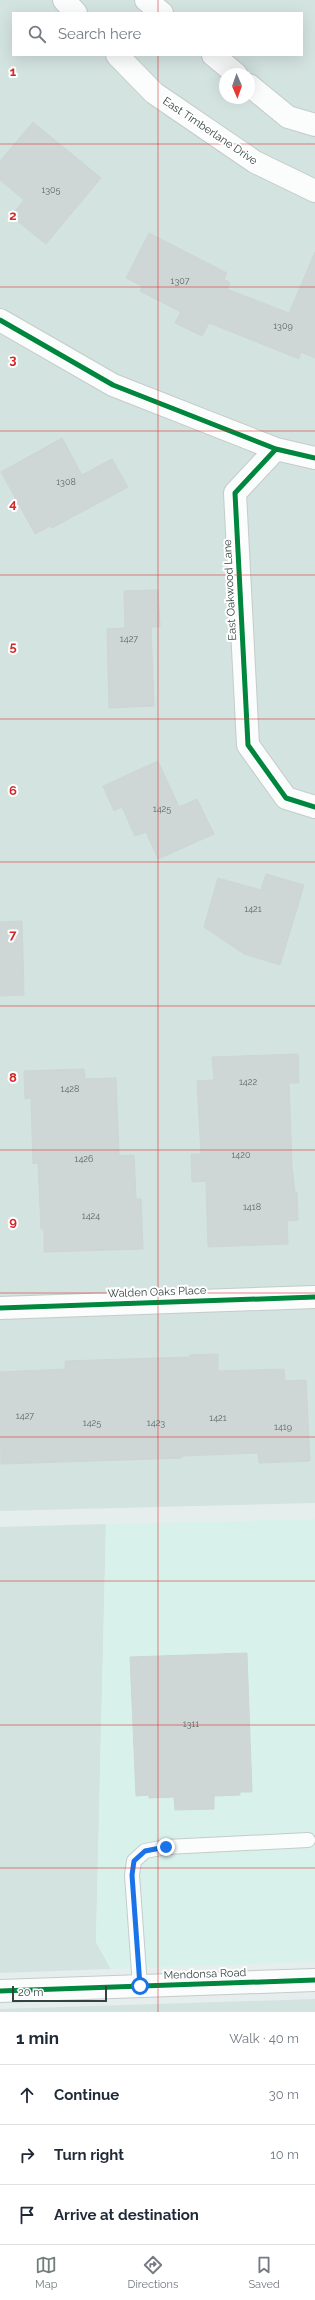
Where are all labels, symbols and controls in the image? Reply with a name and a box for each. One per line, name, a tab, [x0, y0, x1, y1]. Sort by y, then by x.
search box	[12, 12, 303, 56]
icon: search	[26, 23, 48, 45]
text: Search here	[58, 25, 141, 43]
text: 1	[10, 64, 17, 79]
north arrow	[219, 68, 255, 104]
street label: East Timberlane Drive	[160, 94, 260, 168]
house number: 1305	[41, 185, 61, 195]
text: 2	[9, 208, 17, 223]
house number: 1307	[171, 276, 190, 286]
house number: 1309	[273, 321, 293, 331]
text: 3	[9, 352, 17, 367]
house number: 1308	[56, 477, 76, 487]
text: 4	[9, 496, 17, 511]
street label: East Oakwood Lane	[221, 539, 239, 641]
house number: 1427	[120, 634, 138, 644]
text: 5	[9, 639, 17, 654]
text: 6	[9, 783, 17, 798]
house number: 1425	[153, 804, 171, 814]
house number: 1421	[244, 904, 262, 914]
text: 7	[9, 927, 17, 942]
text: 8	[9, 1070, 17, 1085]
house number: 1422	[239, 1077, 257, 1087]
house number: 1428	[61, 1084, 79, 1094]
house number: 1420	[232, 1150, 251, 1160]
house number: 1426	[75, 1154, 94, 1164]
house number: 1418	[243, 1202, 261, 1212]
house number: 1424	[82, 1211, 100, 1221]
text: 9	[9, 1214, 17, 1229]
street label: Walden Oaks Place	[107, 1284, 207, 1300]
house number: 1427	[16, 1411, 34, 1421]
house number: 1421	[209, 1413, 227, 1423]
house number: 1425	[83, 1418, 101, 1428]
house number: 1423	[147, 1418, 165, 1428]
house number: 1419	[274, 1422, 292, 1432]
house number: 1311	[183, 1719, 199, 1729]
route end	[157, 1838, 175, 1856]
street label: Mendonsa Road	[163, 1966, 247, 1982]
route start	[131, 1977, 149, 1995]
scale bar	[12, 1984, 107, 2003]
text: 20 m	[18, 1986, 43, 1999]
text: 1 min	[16, 2028, 59, 2048]
text: Walk · 40 m	[229, 2031, 299, 2046]
icon: ahead	[16, 2084, 38, 2106]
text: Continue	[54, 2086, 119, 2104]
text: 30 m	[269, 2087, 299, 2102]
icon: right	[16, 2144, 38, 2166]
text: Turn right	[54, 2146, 124, 2164]
text: 10 m	[270, 2147, 299, 2162]
icon: arrive	[16, 2204, 38, 2226]
text: Arrive at destination	[54, 2206, 199, 2224]
tab: Map	[35, 2254, 57, 2291]
tab: Directions	[128, 2254, 178, 2291]
tab: Saved	[248, 2254, 280, 2291]

